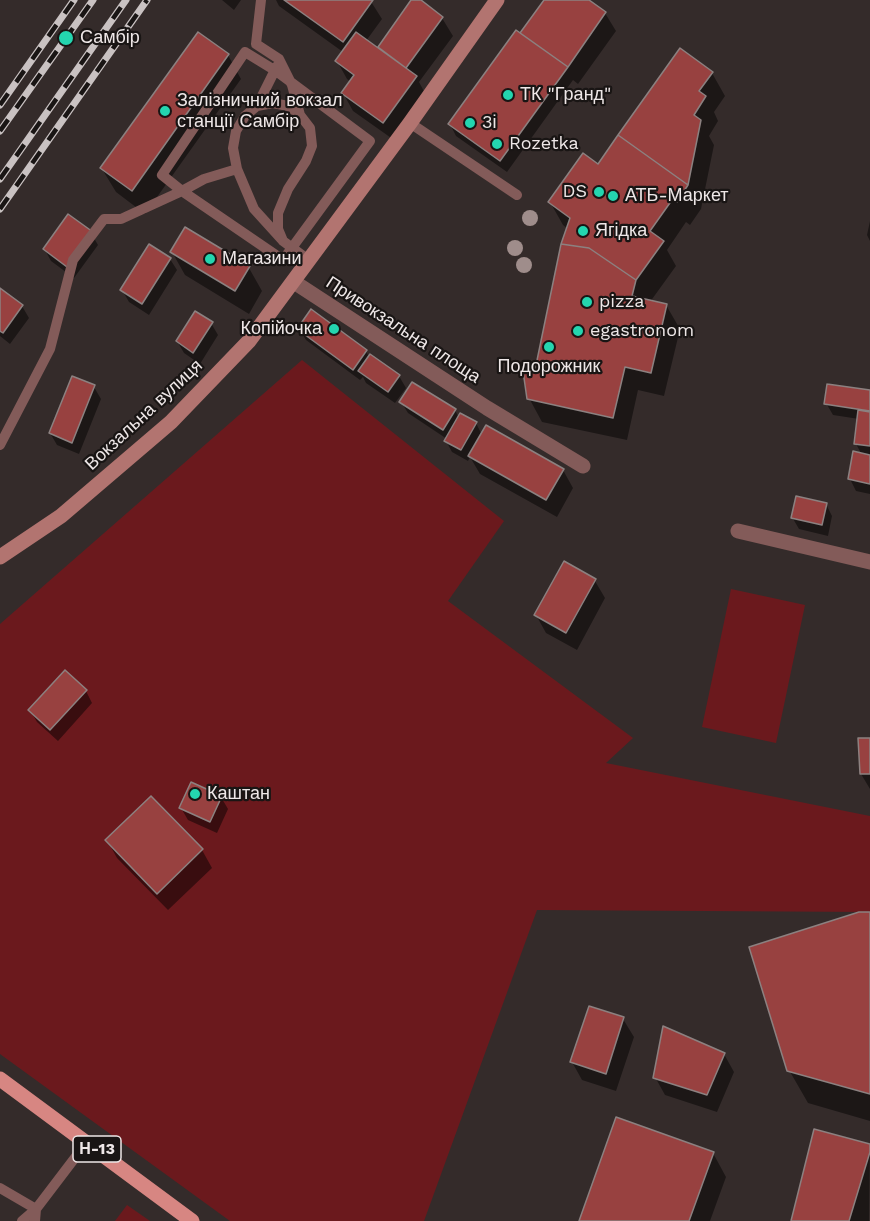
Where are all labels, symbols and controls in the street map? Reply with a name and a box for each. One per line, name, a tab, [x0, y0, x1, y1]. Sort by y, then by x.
place label: Самбір	[80, 27, 140, 49]
marker: Самбір	[57, 29, 75, 47]
place label: ТК "Гранд"	[520, 84, 611, 106]
marker: ТК "Гранд"	[501, 88, 515, 102]
place label: Залізничний вокзал станції Самбір	[177, 90, 342, 132]
marker: Залізничний вокзал станції Самбір	[158, 104, 172, 118]
place label: 3і	[482, 112, 496, 134]
marker: 3і	[463, 116, 477, 130]
place label: Rozetka	[509, 133, 579, 155]
marker: Rozetka	[490, 137, 504, 151]
place label: DS	[562, 181, 587, 203]
marker: DS	[592, 185, 606, 199]
place label: АТБ-Маркет	[625, 185, 729, 207]
marker: АТБ-Маркет	[606, 189, 620, 203]
place label: Ягідка	[595, 220, 647, 242]
marker: Ягідка	[576, 224, 590, 238]
place label: Магазини	[222, 248, 301, 270]
marker: Магазини	[203, 252, 217, 266]
street label: Привокзальна площа	[322, 272, 484, 388]
place label: pizza	[599, 291, 644, 313]
marker: pizza	[580, 295, 594, 309]
place label: Копійочка	[240, 318, 322, 340]
place label: egastronom	[590, 320, 694, 342]
marker: Копійочка	[327, 322, 341, 336]
marker: egastronom	[571, 324, 585, 338]
marker: Подорожник	[542, 340, 556, 354]
street label: Вокзальна вулиця	[81, 355, 207, 475]
place label: Подорожник	[498, 356, 600, 378]
place label: Каштан	[207, 783, 270, 805]
marker: Каштан	[188, 787, 202, 801]
road number: Н-13	[73, 1136, 121, 1162]

